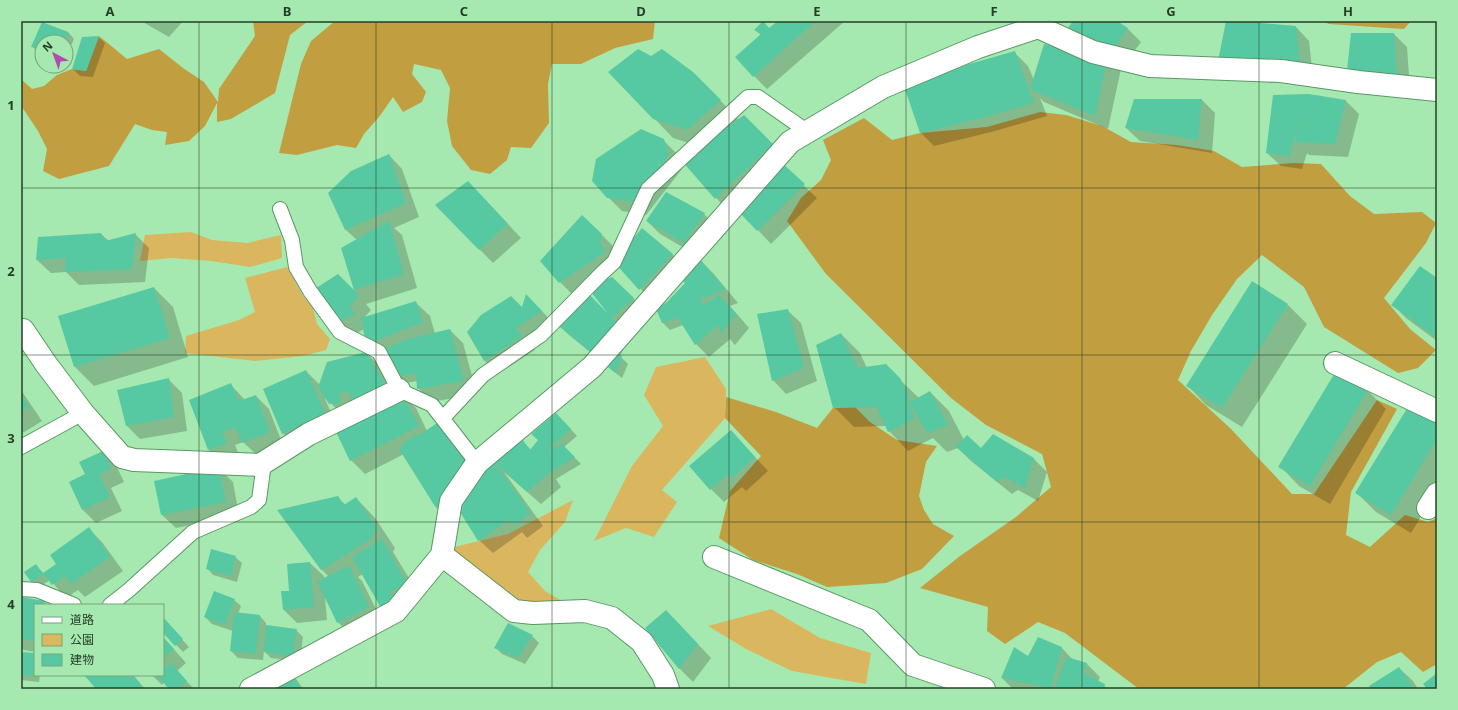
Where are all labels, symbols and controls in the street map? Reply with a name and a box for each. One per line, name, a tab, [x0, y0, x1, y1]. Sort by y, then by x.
text: A	[106, 2, 115, 20]
text: B	[283, 2, 291, 20]
text: C	[460, 2, 468, 20]
text: D	[636, 2, 646, 20]
text: E	[813, 2, 821, 20]
text: F	[990, 2, 998, 20]
text: G	[1166, 2, 1176, 20]
text: H	[1343, 2, 1353, 20]
north arrow	[34, 34, 74, 74]
text: N	[39, 37, 55, 55]
text: 1	[7, 96, 15, 114]
text: 2	[7, 262, 15, 280]
text: 3	[7, 429, 15, 447]
text: 4	[7, 595, 15, 613]
legend	[34, 604, 164, 676]
text: 道路	[70, 611, 94, 628]
text: 公園	[70, 631, 94, 648]
text: 建物	[70, 651, 94, 668]

